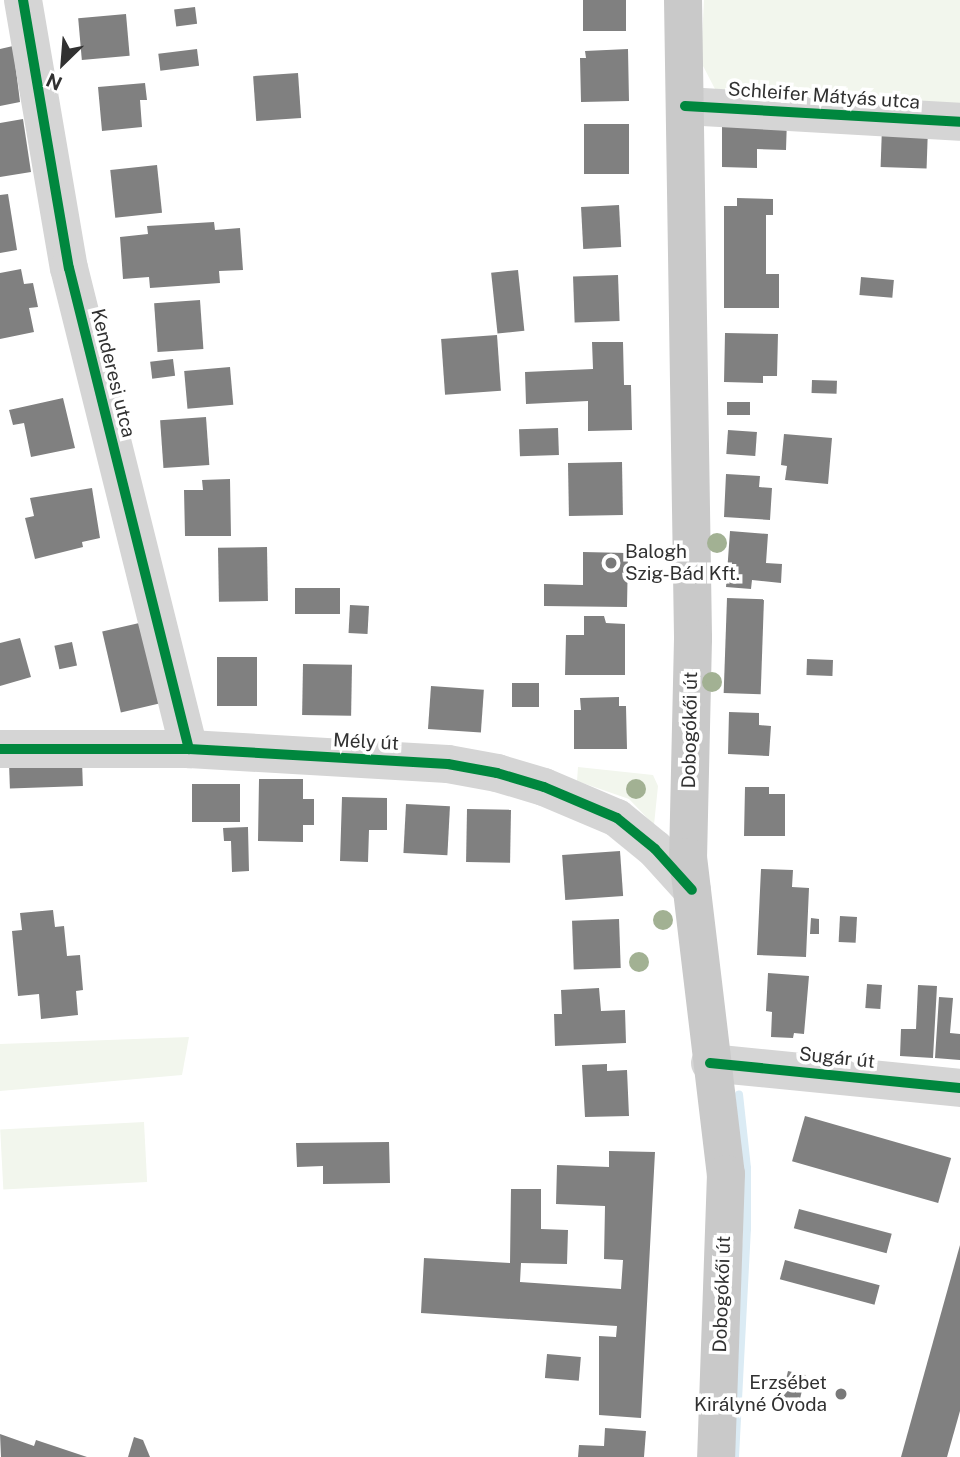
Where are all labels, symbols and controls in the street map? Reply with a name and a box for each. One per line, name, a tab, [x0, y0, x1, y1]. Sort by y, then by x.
north arrow	[28, 28, 98, 98]
text: N	[43, 69, 66, 95]
street label: Schleifer Mátyás utca	[727, 78, 921, 114]
street label: Kenderesi utca	[86, 306, 140, 440]
place label: Balogh Szig-Bád Kft.	[625, 541, 740, 585]
marker: Balogh Szig-Bád Kft.	[603, 555, 619, 571]
street label: Dobogókői út	[678, 671, 702, 789]
street label: Mély út	[332, 729, 400, 755]
street label: Sugár út	[798, 1043, 876, 1073]
street label: Dobogókői út	[709, 1235, 735, 1353]
place label: Erzsébet Királyné Óvoda	[694, 1372, 827, 1416]
marker: Erzsébet Királyné Óvoda	[833, 1386, 849, 1402]

